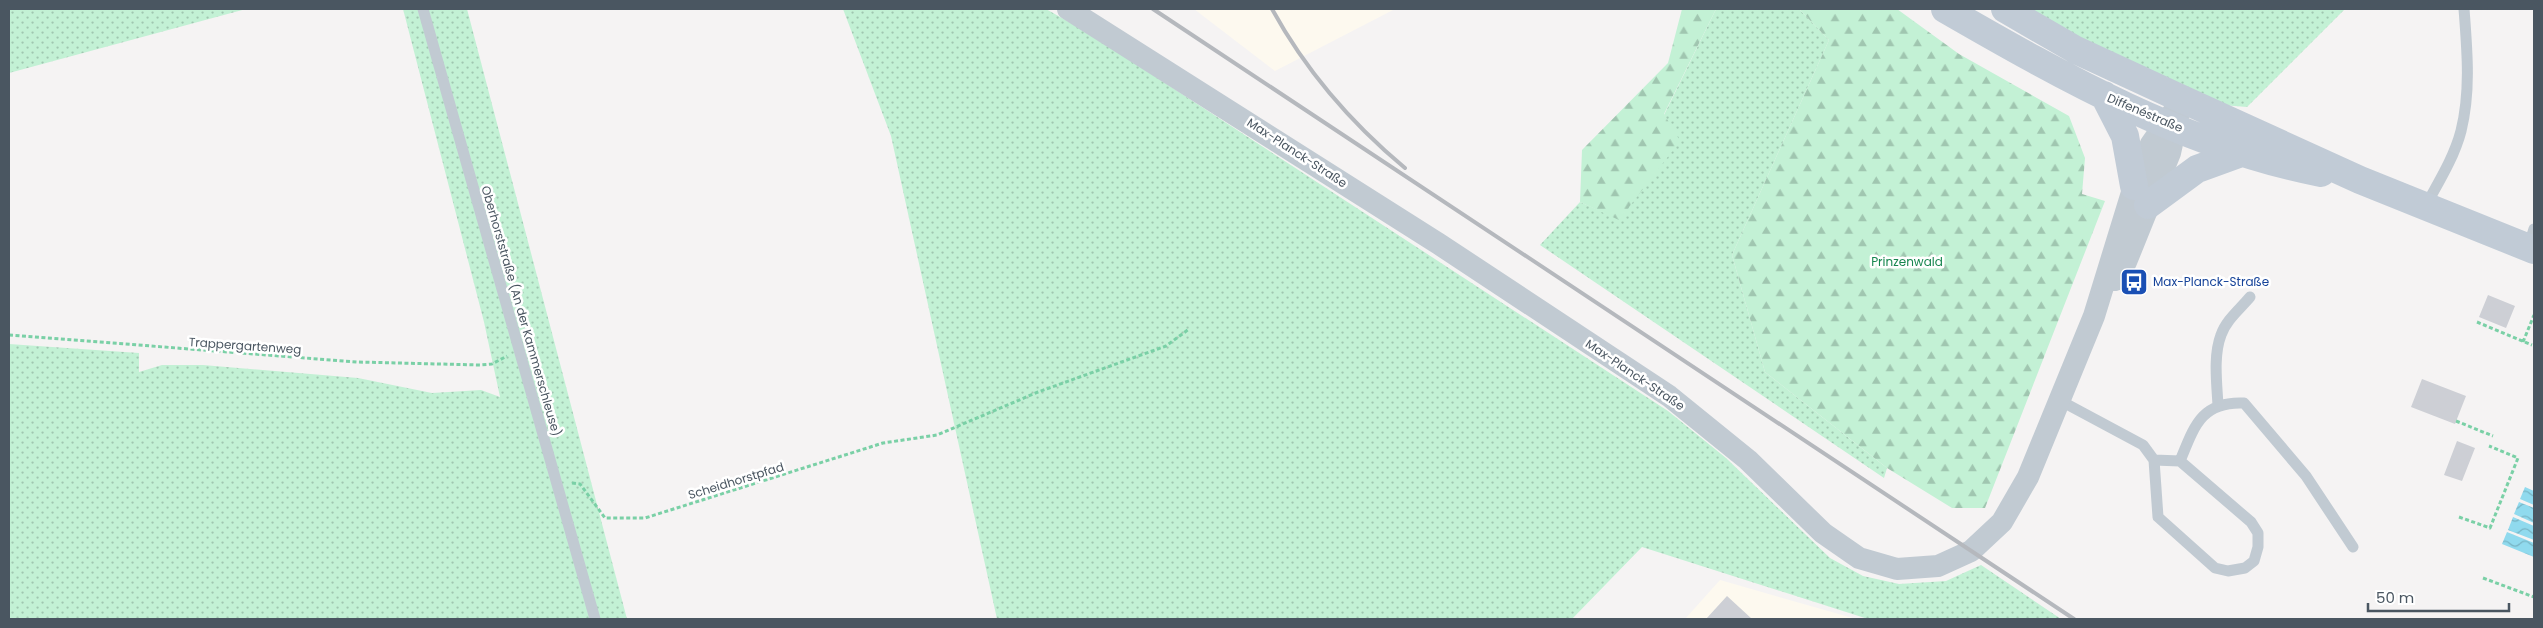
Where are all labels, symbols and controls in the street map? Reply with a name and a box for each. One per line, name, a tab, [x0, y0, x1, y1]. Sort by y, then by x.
street label: Diffenéstraße	[2105, 89, 2186, 136]
street label: Max-Planck-Straße	[1244, 114, 1351, 191]
street label: Oberhorststraße (An der Kammerschleuse)	[477, 184, 565, 438]
park label: Prinzenwald	[1871, 253, 1943, 270]
bus stop icon: Max-Planck-Straße	[2119, 267, 2149, 297]
place label: Max-Planck-Straße	[2153, 273, 2269, 290]
street label: Trappergartenweg	[188, 333, 302, 358]
street label: Max-Planck-Straße	[1582, 335, 1688, 414]
street label: Scheidhorstpfad	[686, 458, 786, 503]
scale bar	[2368, 580, 2509, 612]
text: 50 m	[2376, 587, 2414, 608]

